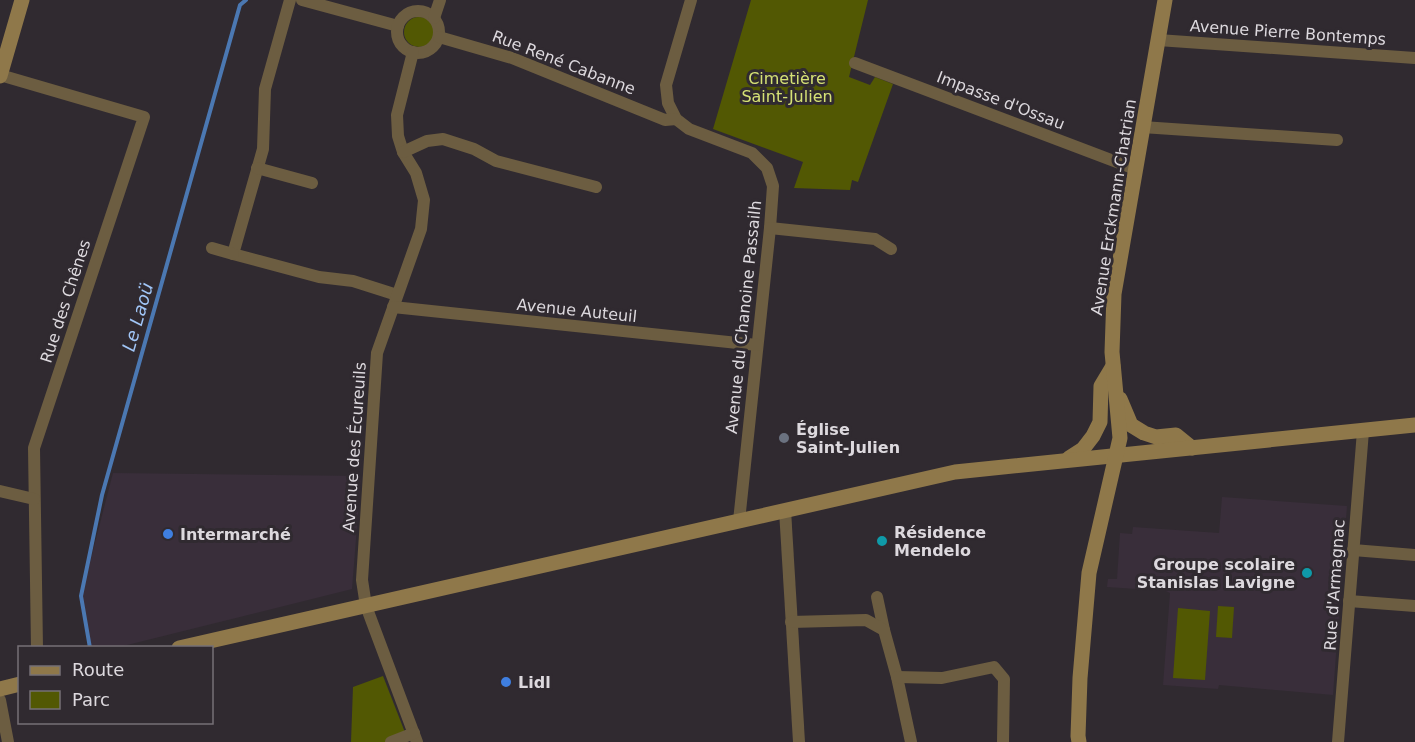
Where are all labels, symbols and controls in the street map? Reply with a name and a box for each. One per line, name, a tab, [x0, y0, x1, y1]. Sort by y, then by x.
street label: Avenue Pierre Bontemps	[1189, 16, 1387, 49]
street label: Rue René Cabanne	[490, 26, 638, 99]
street label: Impasse d'Ossau	[934, 67, 1068, 134]
park label: Cimetière Saint-Julien	[741, 69, 833, 106]
street label: Avenue Erckmann-Chatrian	[1087, 98, 1140, 317]
street label: Avenue du Chanoine Passailh	[722, 199, 765, 435]
street label: Rue des Chênes	[37, 237, 94, 365]
water label: Le Laoü	[118, 280, 157, 354]
street label: Avenue Auteuil	[516, 295, 638, 326]
street label: Avenue des Écureuils	[339, 361, 370, 533]
place label: Église Saint-Julien	[796, 420, 900, 457]
marker: Église Saint-Julien	[777, 431, 791, 445]
street label: Rue d'Armagnac	[1320, 519, 1349, 651]
place label: Résidence Mendelo	[894, 523, 986, 560]
place label: Intermarché	[180, 525, 291, 544]
marker: Intermarché	[161, 527, 175, 541]
marker: Résidence Mendelo	[875, 534, 889, 548]
place label: Groupe scolaire Stanislas Lavigne	[1137, 555, 1295, 592]
marker: Groupe scolaire Stanislas Lavigne	[1300, 566, 1314, 580]
legend	[18, 646, 213, 724]
text: Route	[72, 659, 124, 680]
place label: Lidl	[518, 673, 551, 692]
marker: Lidl	[499, 675, 513, 689]
text: Parc	[72, 689, 110, 710]

